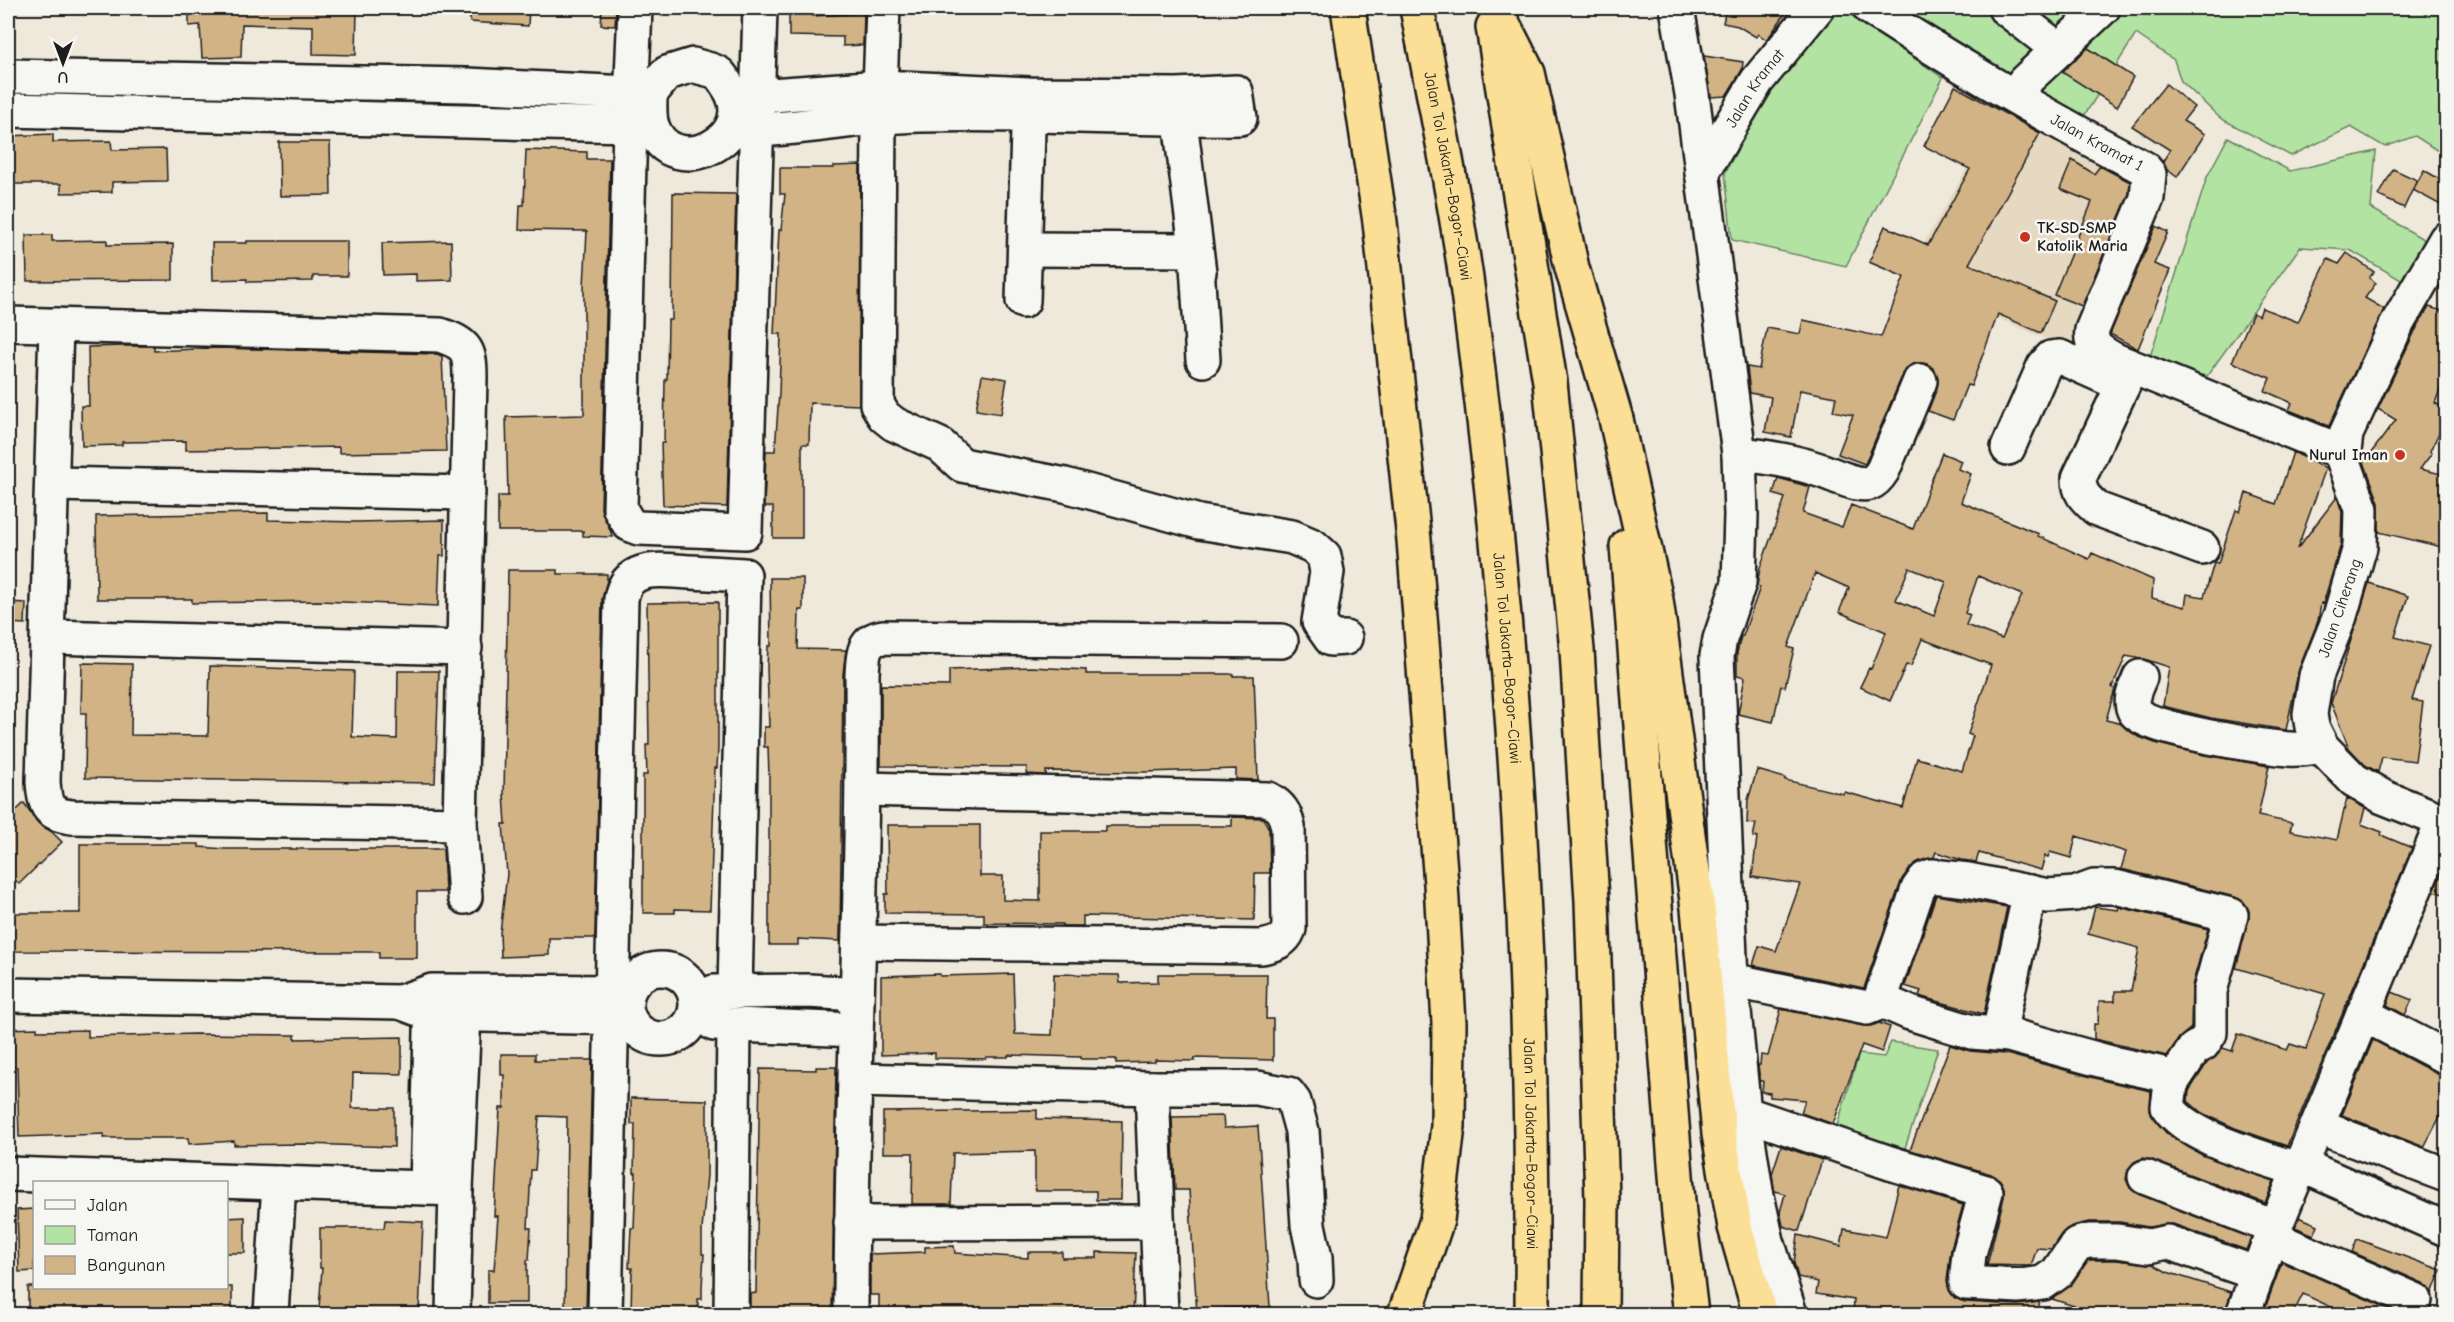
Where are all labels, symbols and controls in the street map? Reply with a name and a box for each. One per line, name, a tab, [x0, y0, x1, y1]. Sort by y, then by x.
north arrow	[33, 33, 93, 93]
street label: Jalan Kramat	[1722, 45, 1789, 131]
text: U	[58, 68, 68, 86]
street label: Jalan Tol Jakarta–Bogor–Ciawi	[1420, 70, 1475, 282]
street label: Jalan Kramat 1	[2047, 110, 2146, 175]
place label: TK-SD-SMP Katolik Maria	[2037, 219, 2128, 255]
marker: TK-SD-SMP Katolik Maria	[2018, 230, 2032, 244]
place label: Nurul Iman	[2309, 446, 2388, 464]
marker: Nurul Iman	[2393, 448, 2407, 462]
street label: Jalan Tol Jakarta–Bogor–Ciawi	[1489, 552, 1524, 764]
street label: Jalan Ciherang	[2315, 556, 2365, 660]
street label: Jalan Tol Jakarta–Bogor–Ciawi	[1520, 1038, 1541, 1249]
legend	[33, 1181, 228, 1289]
text: Jalan	[87, 1195, 128, 1216]
text: Taman	[87, 1225, 138, 1246]
text: Bangunan	[87, 1255, 165, 1276]

